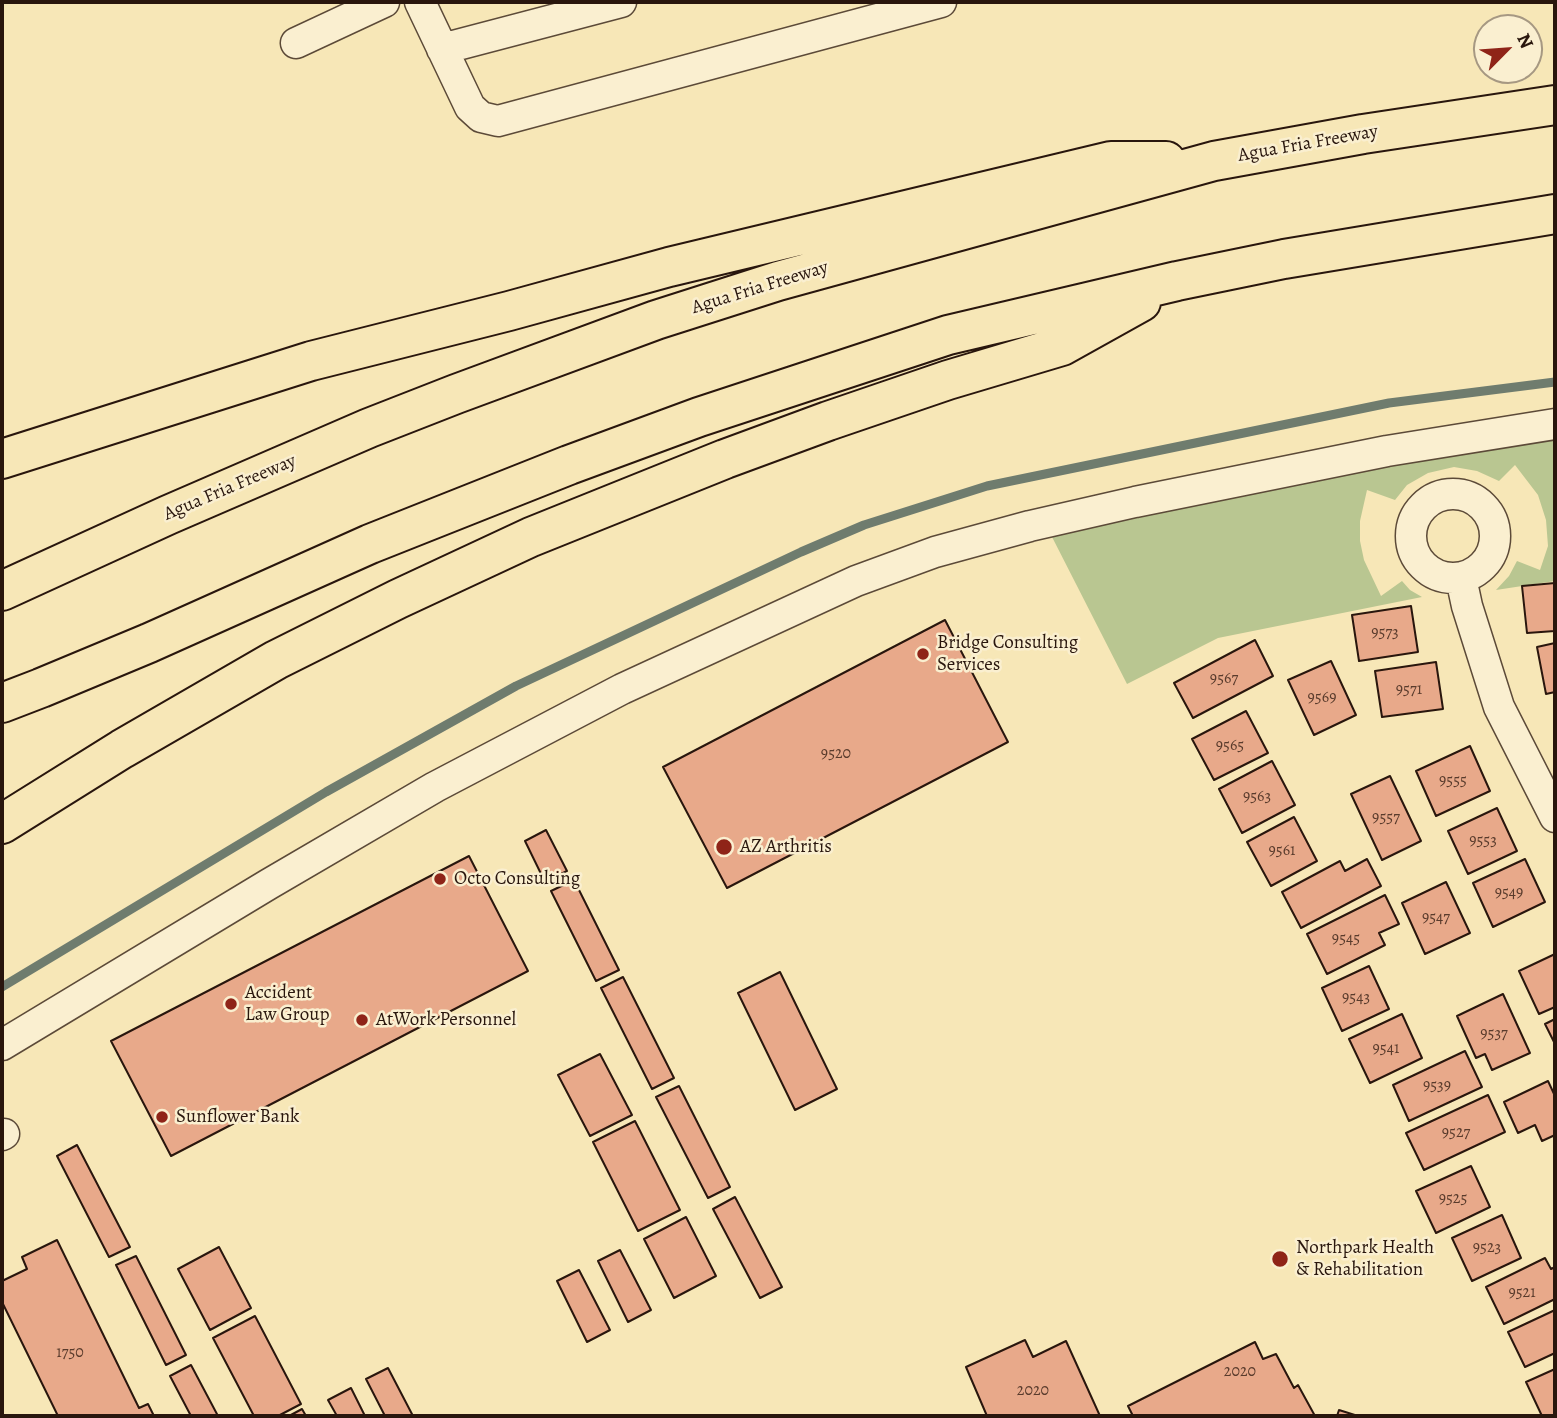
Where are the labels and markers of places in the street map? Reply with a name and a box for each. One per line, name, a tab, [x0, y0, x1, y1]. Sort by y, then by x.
place label: Bridge Consulting Services	[937, 632, 1078, 676]
marker: Bridge Consulting Services	[915, 646, 931, 662]
place label: AZ Arthritis	[740, 836, 832, 858]
marker: AZ Arthritis	[714, 837, 734, 857]
place label: Octo Consulting	[454, 868, 580, 890]
marker: Octo Consulting	[432, 871, 448, 887]
place label: Accident Law Group	[245, 982, 329, 1026]
marker: Accident Law Group	[223, 996, 239, 1012]
place label: AtWork Personnel	[376, 1009, 516, 1031]
marker: AtWork Personnel	[354, 1012, 370, 1028]
place label: Sunflower Bank	[176, 1106, 300, 1128]
marker: Sunflower Bank	[154, 1109, 170, 1125]
place label: Northpark Health & Rehabilitation	[1296, 1237, 1434, 1281]
marker: Northpark Health & Rehabilitation	[1270, 1249, 1290, 1269]

